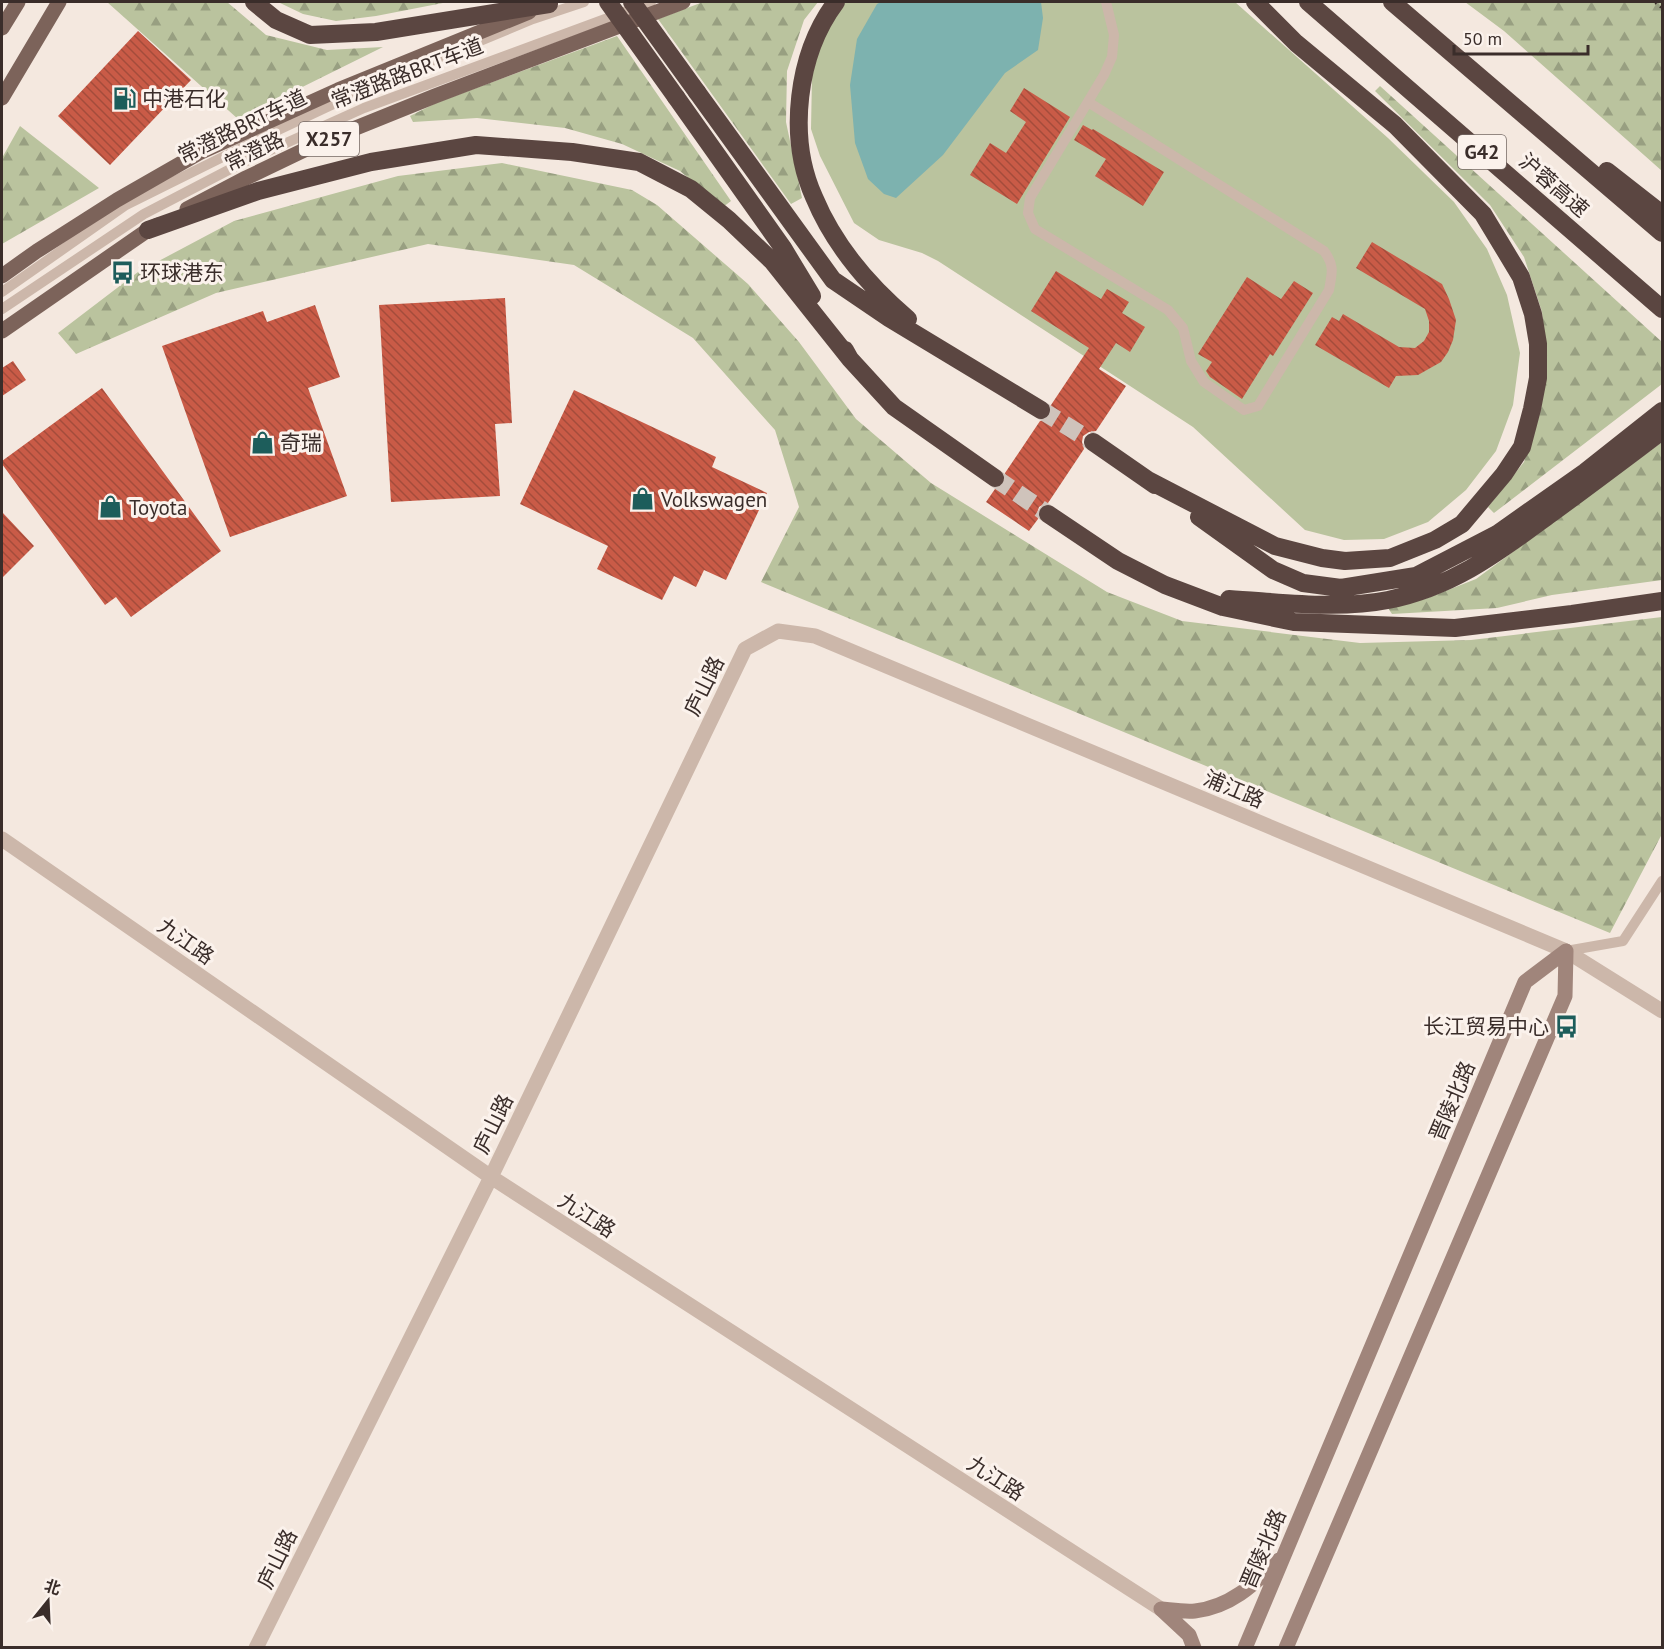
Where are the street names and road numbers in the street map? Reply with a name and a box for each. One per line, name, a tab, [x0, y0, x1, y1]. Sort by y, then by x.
street label: 常澄路路BRT车道	[327, 32, 487, 114]
street label: 常澄路BRT车道	[174, 84, 310, 168]
road number: X257	[299, 122, 359, 156]
street label: 常澄路	[220, 126, 288, 176]
road number: G42	[1458, 135, 1506, 169]
street label: 沪蓉高速	[1513, 147, 1595, 223]
street label: 庐山路	[678, 652, 730, 720]
street label: 浦江路	[1200, 764, 1268, 814]
street label: 九江路	[152, 912, 220, 970]
street label: 晋陵北路	[1423, 1057, 1481, 1145]
street label: 庐山路	[467, 1090, 519, 1158]
street label: 九江路	[553, 1187, 621, 1243]
street label: 九江路	[962, 1450, 1030, 1506]
street label: 晋陵北路	[1234, 1505, 1292, 1593]
street label: 庐山路	[251, 1525, 303, 1593]

